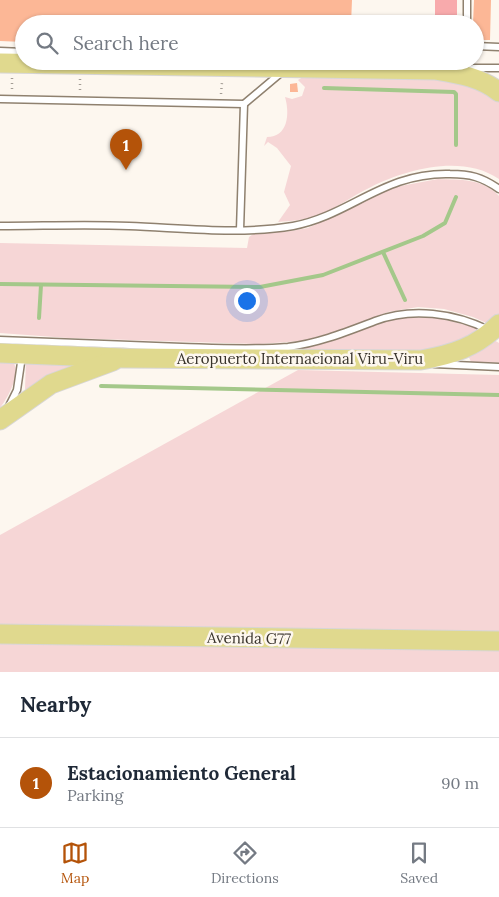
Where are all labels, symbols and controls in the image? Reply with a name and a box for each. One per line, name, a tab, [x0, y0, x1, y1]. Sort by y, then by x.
search box	[15, 15, 484, 70]
icon: search	[33, 29, 61, 57]
text: Search here	[73, 31, 179, 55]
pin: 1	[110, 129, 142, 170]
your location	[234, 288, 260, 314]
street label: Aeropuerto Internacional Viru-Viru	[176, 349, 423, 368]
street label: Avenida G77	[206, 628, 291, 648]
text: Nearby	[20, 691, 91, 718]
text: Estacionamiento General	[67, 761, 296, 785]
text: 1	[33, 773, 39, 793]
text: 90 m	[441, 773, 479, 793]
text: Parking	[67, 785, 123, 805]
tab: Map	[61, 839, 89, 887]
tab: Directions	[211, 839, 279, 887]
tab: Saved	[400, 839, 438, 887]

